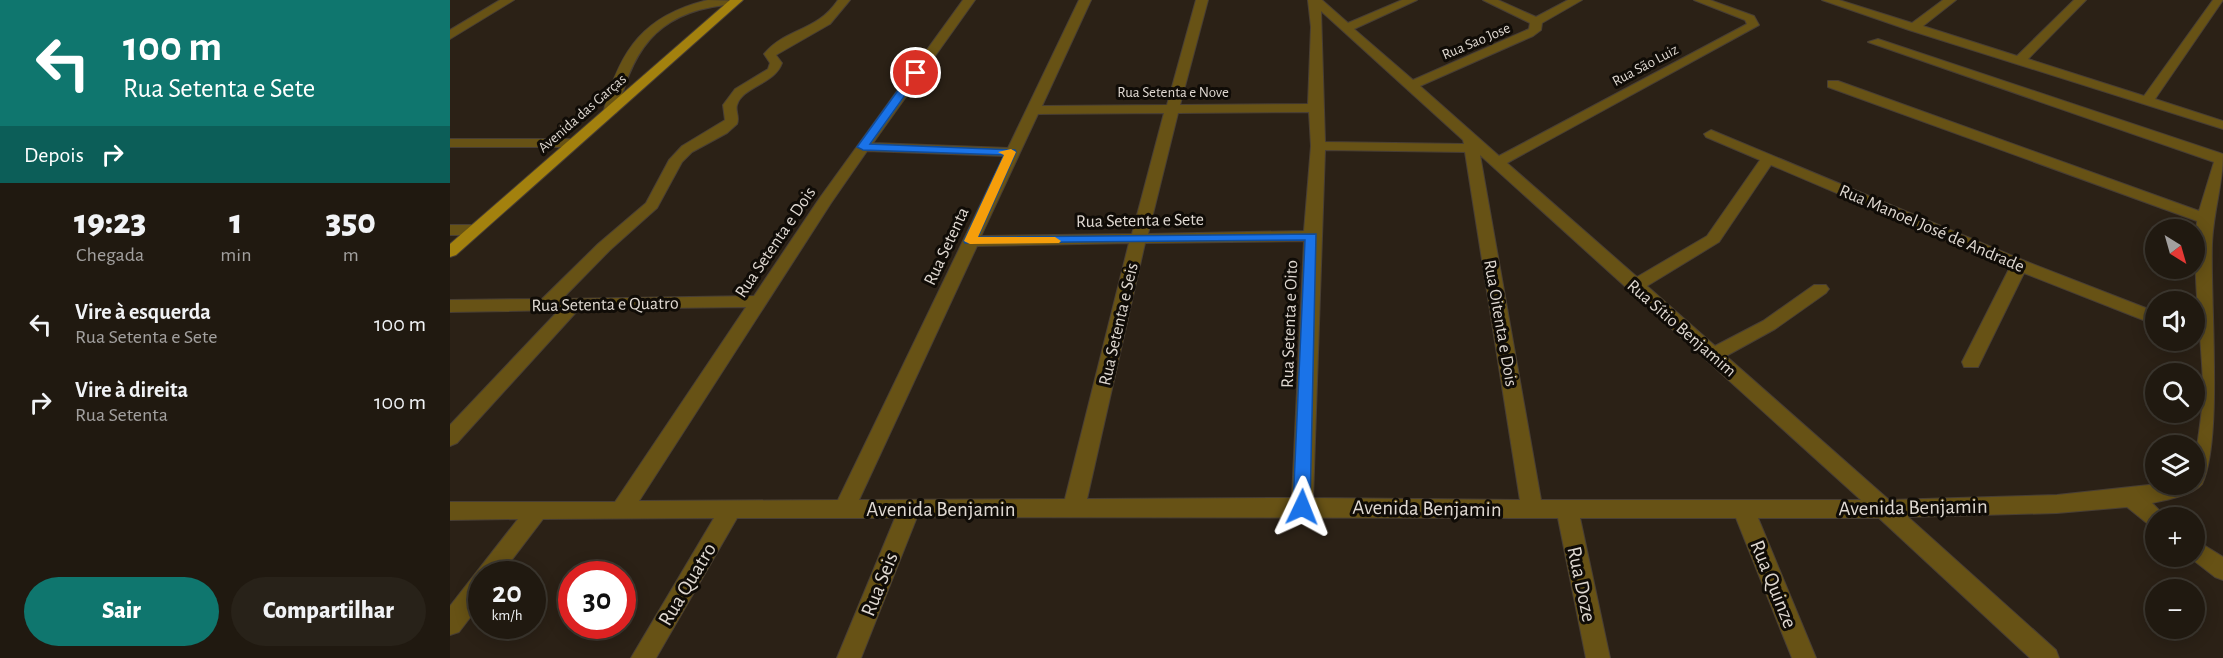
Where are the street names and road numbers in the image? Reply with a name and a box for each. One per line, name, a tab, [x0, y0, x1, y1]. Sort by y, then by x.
street label: Rua Sao Jose	[1440, 20, 1513, 63]
street label: Rua São Luiz	[1610, 42, 1681, 89]
street label: Avenida das Garças	[535, 71, 629, 156]
street label: Rua Setenta e Nove	[1117, 85, 1229, 100]
street label: Rua Manoel José de Andrade	[1836, 182, 2027, 276]
street label: Rua Setenta e Dois	[732, 184, 819, 301]
street label: Rua Setenta	[921, 205, 973, 288]
street label: Rua Setenta e Sete	[1076, 211, 1204, 231]
street label: Rua Oitenta e Dois	[1480, 258, 1520, 388]
street label: Rua Setenta e Oito	[1279, 260, 1301, 388]
street label: Rua Setenta e Seis	[1096, 261, 1142, 387]
street label: Rua Sítio Benjamim	[1623, 277, 1739, 381]
street label: Rua Setenta e Quatro	[531, 295, 679, 315]
street label: Avenida Benjamin	[1838, 496, 1988, 519]
street label: Avenida Benjamin	[1352, 497, 1502, 520]
street label: Avenida Benjamin	[866, 499, 1016, 520]
street label: Rua Quinze	[1746, 537, 1801, 631]
street label: Rua Quatro	[655, 539, 720, 629]
street label: Rua Doze	[1563, 544, 1600, 624]
street label: Rua Seis	[857, 549, 902, 619]

